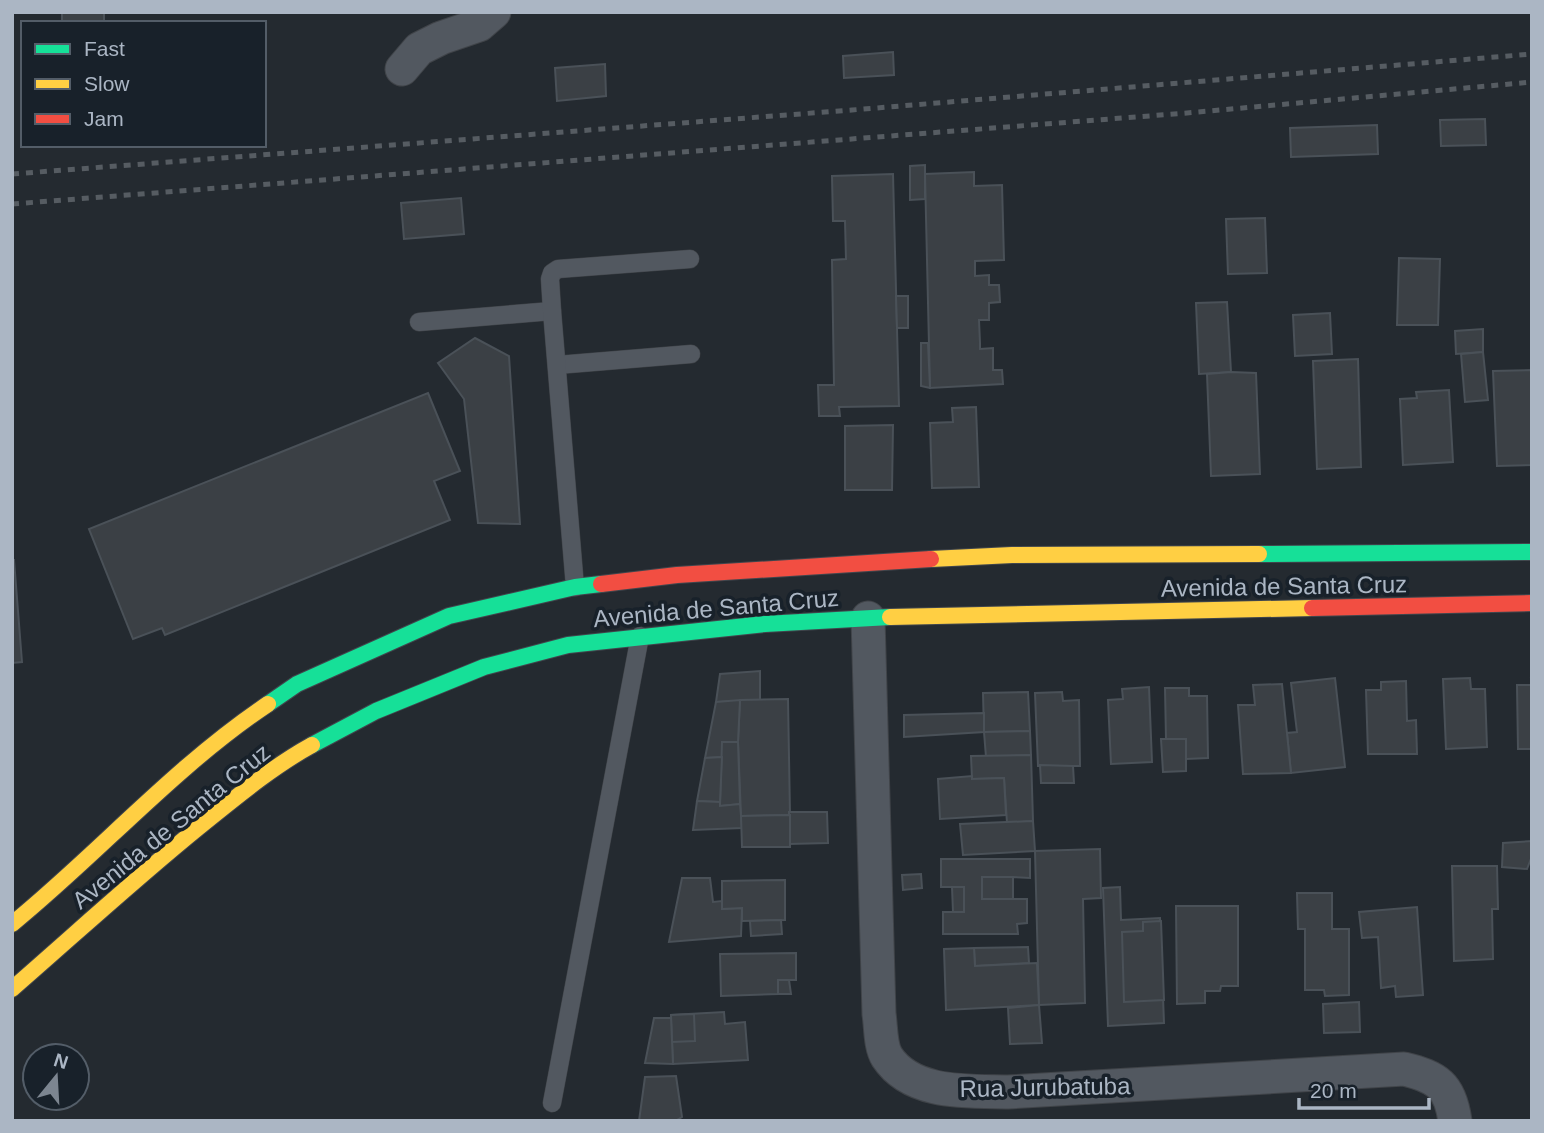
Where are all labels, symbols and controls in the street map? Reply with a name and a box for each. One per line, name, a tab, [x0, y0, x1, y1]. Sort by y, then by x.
legend	[21, 21, 266, 147]
text: Fast	[84, 37, 125, 60]
text: Slow	[84, 72, 130, 95]
text: Jam	[84, 107, 124, 130]
street label: Avenida de Santa Cruz	[1161, 570, 1407, 602]
street label: Avenida de Santa Cruz	[592, 584, 840, 632]
street label: Avenida de Santa Cruz	[67, 738, 275, 914]
north arrow	[21, 1042, 91, 1112]
text: N	[51, 1049, 71, 1073]
scale bar	[1299, 1066, 1428, 1110]
street label: Rua Jurubatuba	[959, 1072, 1131, 1102]
text: 20 m	[1310, 1079, 1357, 1102]

